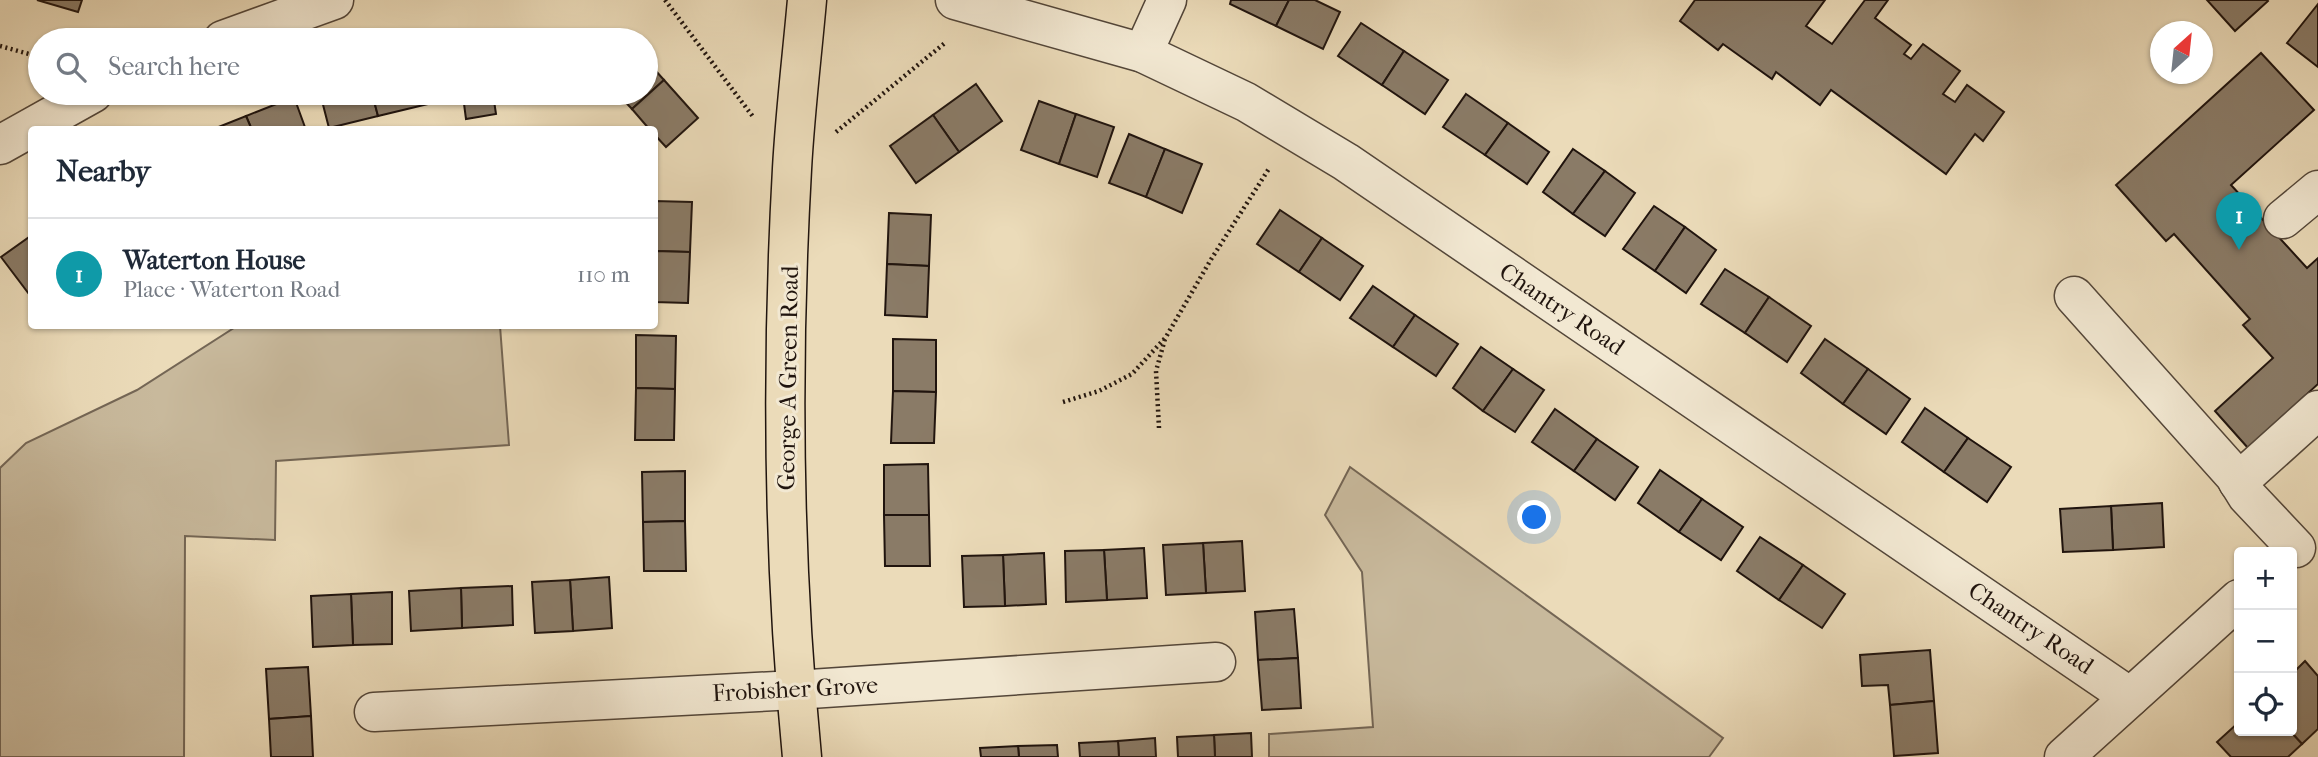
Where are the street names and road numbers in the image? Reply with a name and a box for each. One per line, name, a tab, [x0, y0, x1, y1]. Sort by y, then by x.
street label: Chantry Road	[1494, 257, 1631, 362]
street label: George A Green Road	[772, 264, 804, 491]
street label: Chantry Road	[1963, 576, 2100, 681]
street label: Frobisher Grove	[711, 671, 879, 707]

